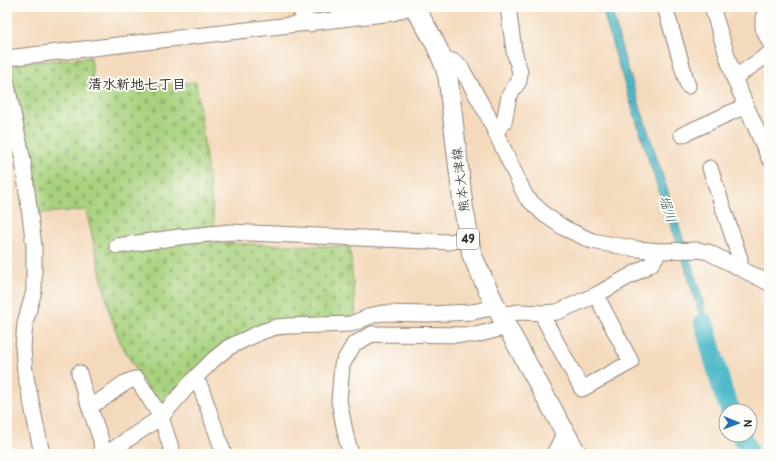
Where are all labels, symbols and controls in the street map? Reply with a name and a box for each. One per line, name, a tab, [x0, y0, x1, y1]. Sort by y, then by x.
district label: 清水新地七丁目	[88, 76, 186, 93]
street label: 熊本大津線	[449, 146, 473, 213]
water label: 堀川	[655, 193, 680, 225]
road number: 49	[457, 229, 479, 249]
north arrow	[718, 403, 758, 443]
text: N	[741, 419, 754, 428]

